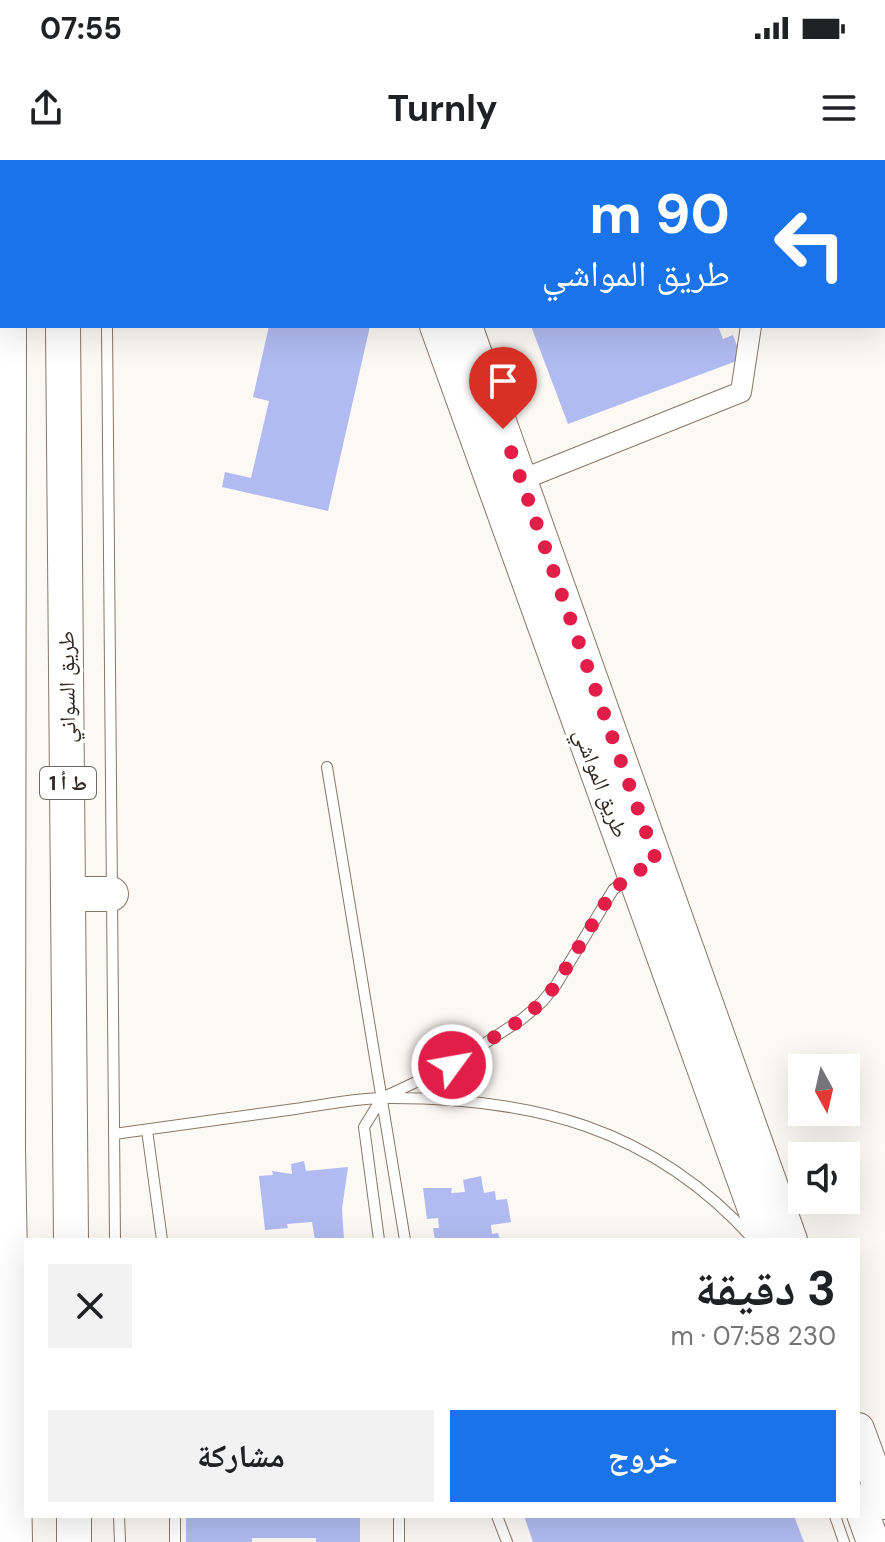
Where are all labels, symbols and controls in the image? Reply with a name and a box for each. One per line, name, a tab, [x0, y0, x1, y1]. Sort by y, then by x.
text: 07:55	[40, 9, 122, 48]
text: Turnly	[387, 85, 498, 132]
icon: share	[24, 86, 68, 130]
icon: menu	[817, 86, 861, 130]
text: 90 m	[589, 177, 730, 250]
icon: left	[758, 192, 862, 296]
text: طريق المواشي	[542, 250, 730, 297]
pin	[469, 347, 537, 429]
icon: arrive	[481, 359, 525, 403]
street label: طريق السواني	[52, 631, 85, 743]
street label: طريق المواشي	[564, 724, 635, 843]
road number: ط أ 1	[40, 767, 96, 799]
position arrow	[410, 1023, 494, 1107]
north arrow	[788, 1054, 860, 1126]
map controls	[788, 1054, 860, 1214]
button: sound	[788, 1142, 860, 1214]
text: 3 دقيقة	[695, 1257, 836, 1320]
button: close	[48, 1264, 132, 1348]
text: 230 m · 07:58	[671, 1319, 836, 1353]
button: مشاركة	[48, 1410, 434, 1502]
button: خروج	[450, 1410, 836, 1502]

